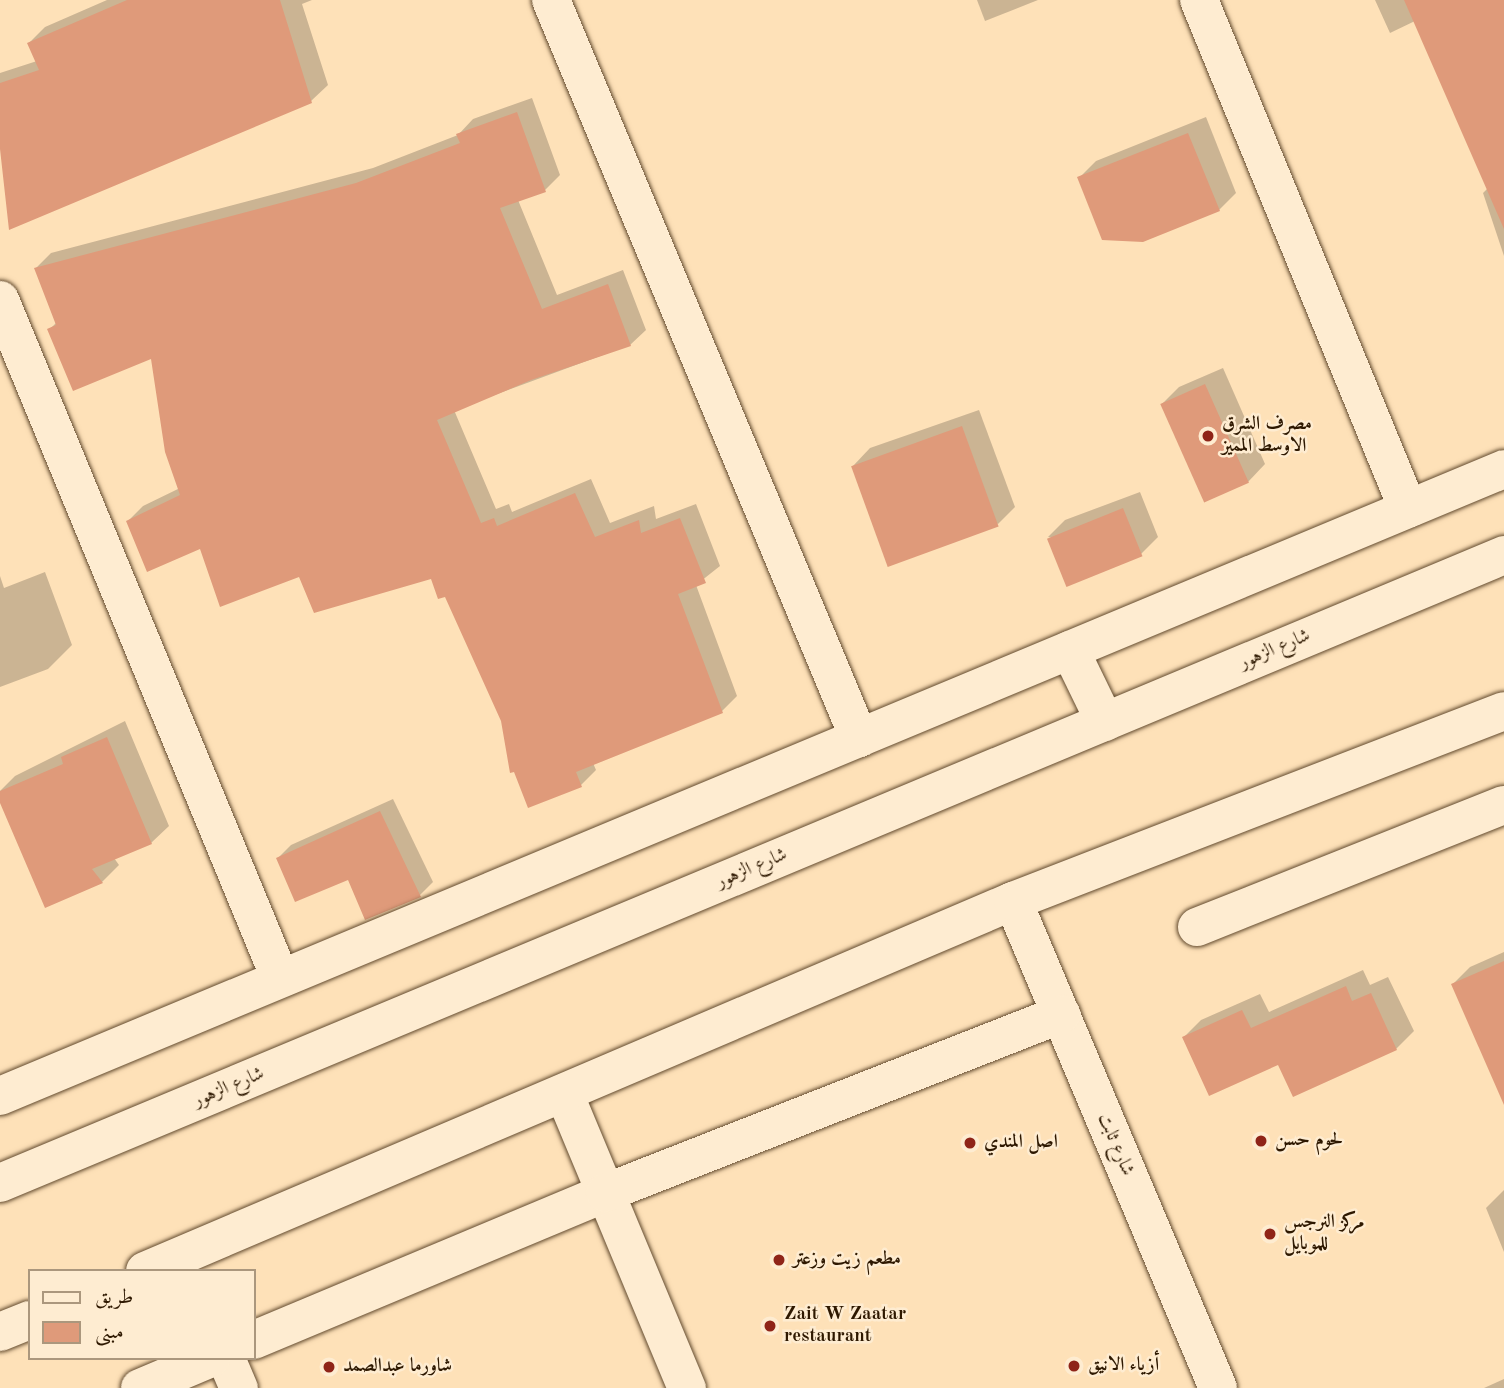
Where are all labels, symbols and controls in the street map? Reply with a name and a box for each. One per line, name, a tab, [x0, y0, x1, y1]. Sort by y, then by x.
place label: مصرف الشرق الاوسط المميز	[1222, 414, 1312, 458]
marker: مصرف الشرق الاوسط المميز	[1200, 428, 1216, 444]
street label: شارع الزهور	[1236, 625, 1314, 675]
street label: شارع الزهور	[713, 844, 791, 894]
street label: شارع الزهور	[190, 1063, 268, 1113]
street label: شارع ثابت	[1092, 1110, 1138, 1180]
place label: لحوم حسن	[1275, 1130, 1342, 1152]
place label: اصل المندي	[984, 1132, 1058, 1154]
marker: لحوم حسن	[1253, 1133, 1269, 1149]
marker: اصل المندي	[962, 1135, 978, 1151]
place label: مركز النرجس للموبايل	[1284, 1212, 1364, 1256]
marker: مركز النرجس للموبايل	[1262, 1226, 1278, 1242]
place label: مطعم زيت وزعتر	[793, 1249, 901, 1271]
marker: مطعم زيت وزعتر	[771, 1252, 787, 1268]
legend	[28, 1269, 256, 1360]
text: طريق	[95, 1287, 133, 1308]
place label: Zait W Zaatar restaurant	[784, 1304, 906, 1348]
marker: Zait W Zaatar restaurant	[762, 1318, 778, 1334]
text: مبنى	[95, 1322, 124, 1343]
place label: أزياء الانيق	[1088, 1355, 1159, 1377]
place label: شاورما عبدالصمد	[343, 1356, 452, 1378]
marker: أزياء الانيق	[1066, 1358, 1082, 1374]
marker: شاورما عبدالصمد	[321, 1359, 337, 1375]

